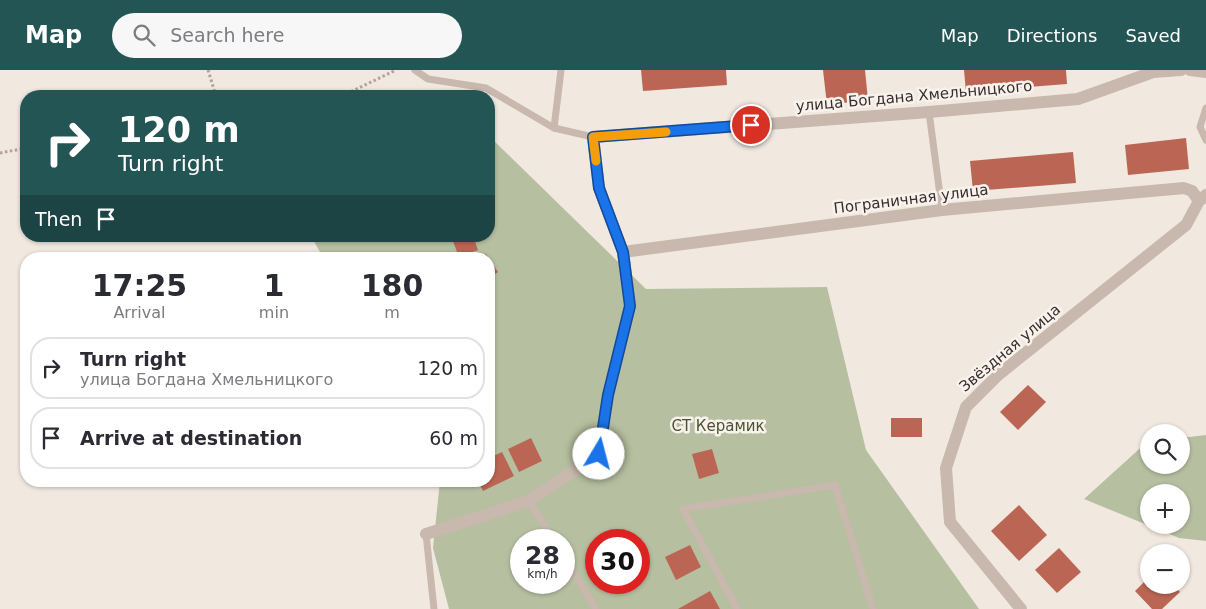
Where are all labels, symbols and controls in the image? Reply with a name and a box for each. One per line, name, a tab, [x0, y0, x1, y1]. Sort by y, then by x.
search box	[112, 13, 462, 58]
text: Map	[25, 21, 82, 49]
icon: search	[130, 21, 158, 49]
text: Search here	[170, 24, 284, 46]
text: Map	[941, 25, 979, 46]
text: Directions	[1007, 25, 1097, 46]
text: Saved	[1125, 25, 1181, 46]
street label: улица Богдана Хмельницкого	[795, 77, 1033, 115]
pin	[730, 104, 772, 146]
icon: right	[35, 110, 100, 175]
text: 120 m	[118, 110, 240, 150]
icon: arrive	[737, 111, 765, 139]
text: Turn right	[118, 151, 223, 176]
street label: Пограничная улица	[833, 181, 989, 217]
icon: arrive	[92, 205, 120, 233]
text: Then	[35, 208, 82, 230]
text: 17:25	[92, 268, 187, 303]
text: 1	[263, 268, 284, 303]
text: 180	[361, 268, 423, 303]
street label: Звёздная улица	[956, 300, 1064, 396]
text: Arrival	[113, 303, 165, 322]
text: min	[259, 303, 289, 322]
text: m	[384, 303, 400, 322]
text: Turn right	[80, 348, 186, 370]
icon: right	[37, 354, 65, 382]
text: 120 m	[417, 357, 478, 379]
text: улица Богдана Хмельницкого	[80, 370, 333, 389]
park label: СТ Керамик	[671, 417, 765, 435]
icon: arrive	[37, 424, 65, 452]
map controls	[1140, 424, 1190, 594]
button: search	[1140, 424, 1190, 474]
text: Arrive at destination	[80, 427, 302, 449]
text: 60 m	[429, 427, 478, 449]
position arrow	[572, 427, 624, 479]
button: +	[1140, 484, 1190, 534]
speed limit sign: 30	[585, 529, 650, 594]
text: 28	[525, 541, 560, 570]
button: −	[1140, 544, 1190, 594]
text: km/h	[527, 567, 558, 581]

